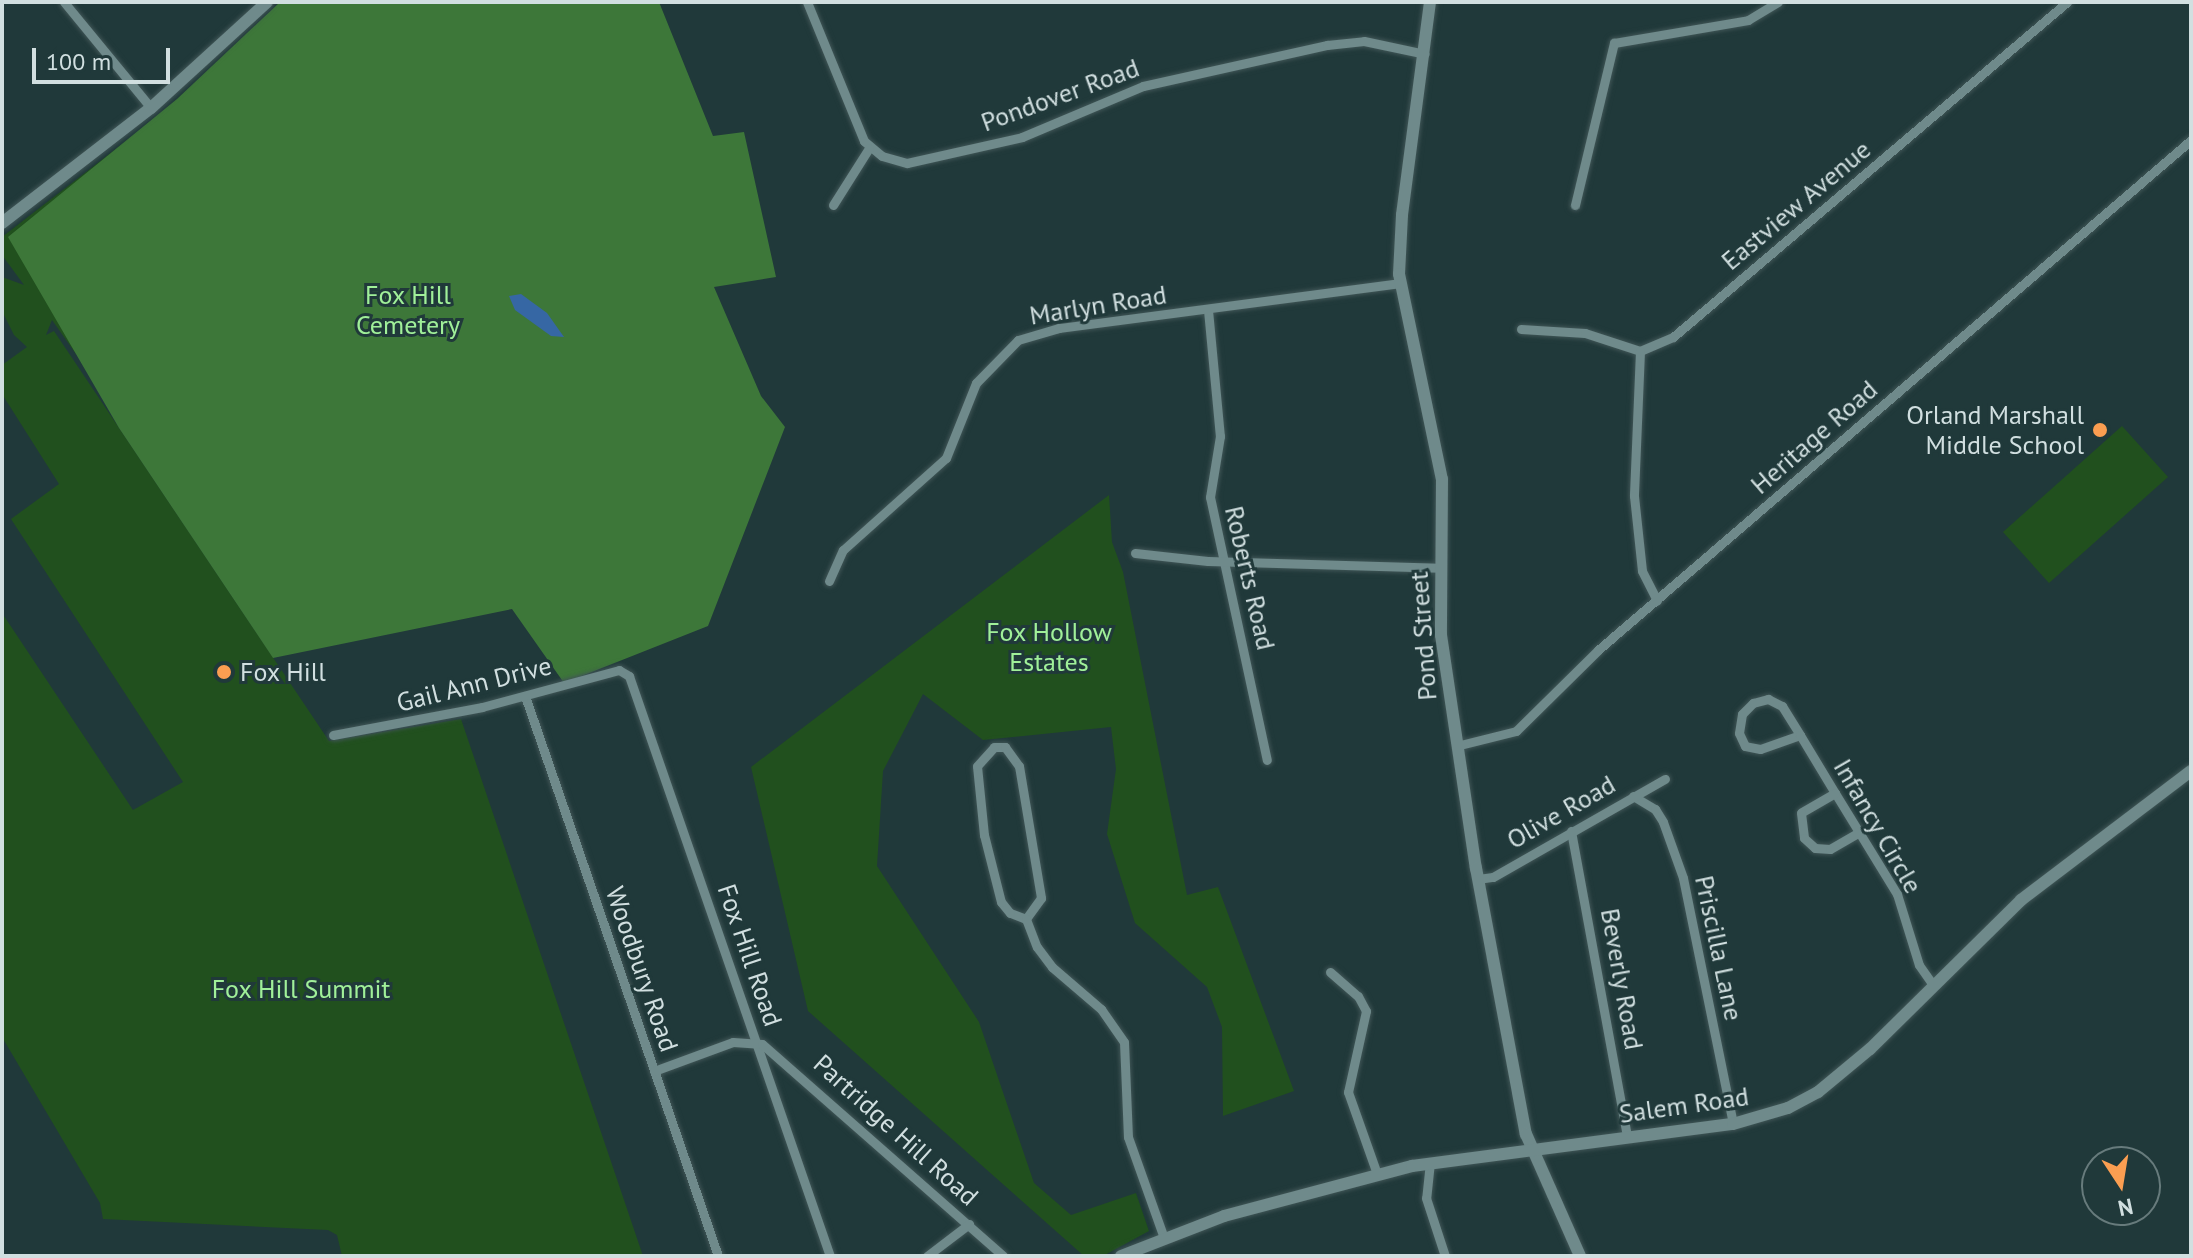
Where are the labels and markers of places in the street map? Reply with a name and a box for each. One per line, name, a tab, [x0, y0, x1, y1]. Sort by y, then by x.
place label: Orland Marshall Middle School	[1906, 399, 2084, 460]
marker: Orland Marshall Middle School	[2091, 421, 2109, 439]
place label: Fox Hill	[240, 656, 327, 688]
marker: Fox Hill	[215, 663, 233, 681]

